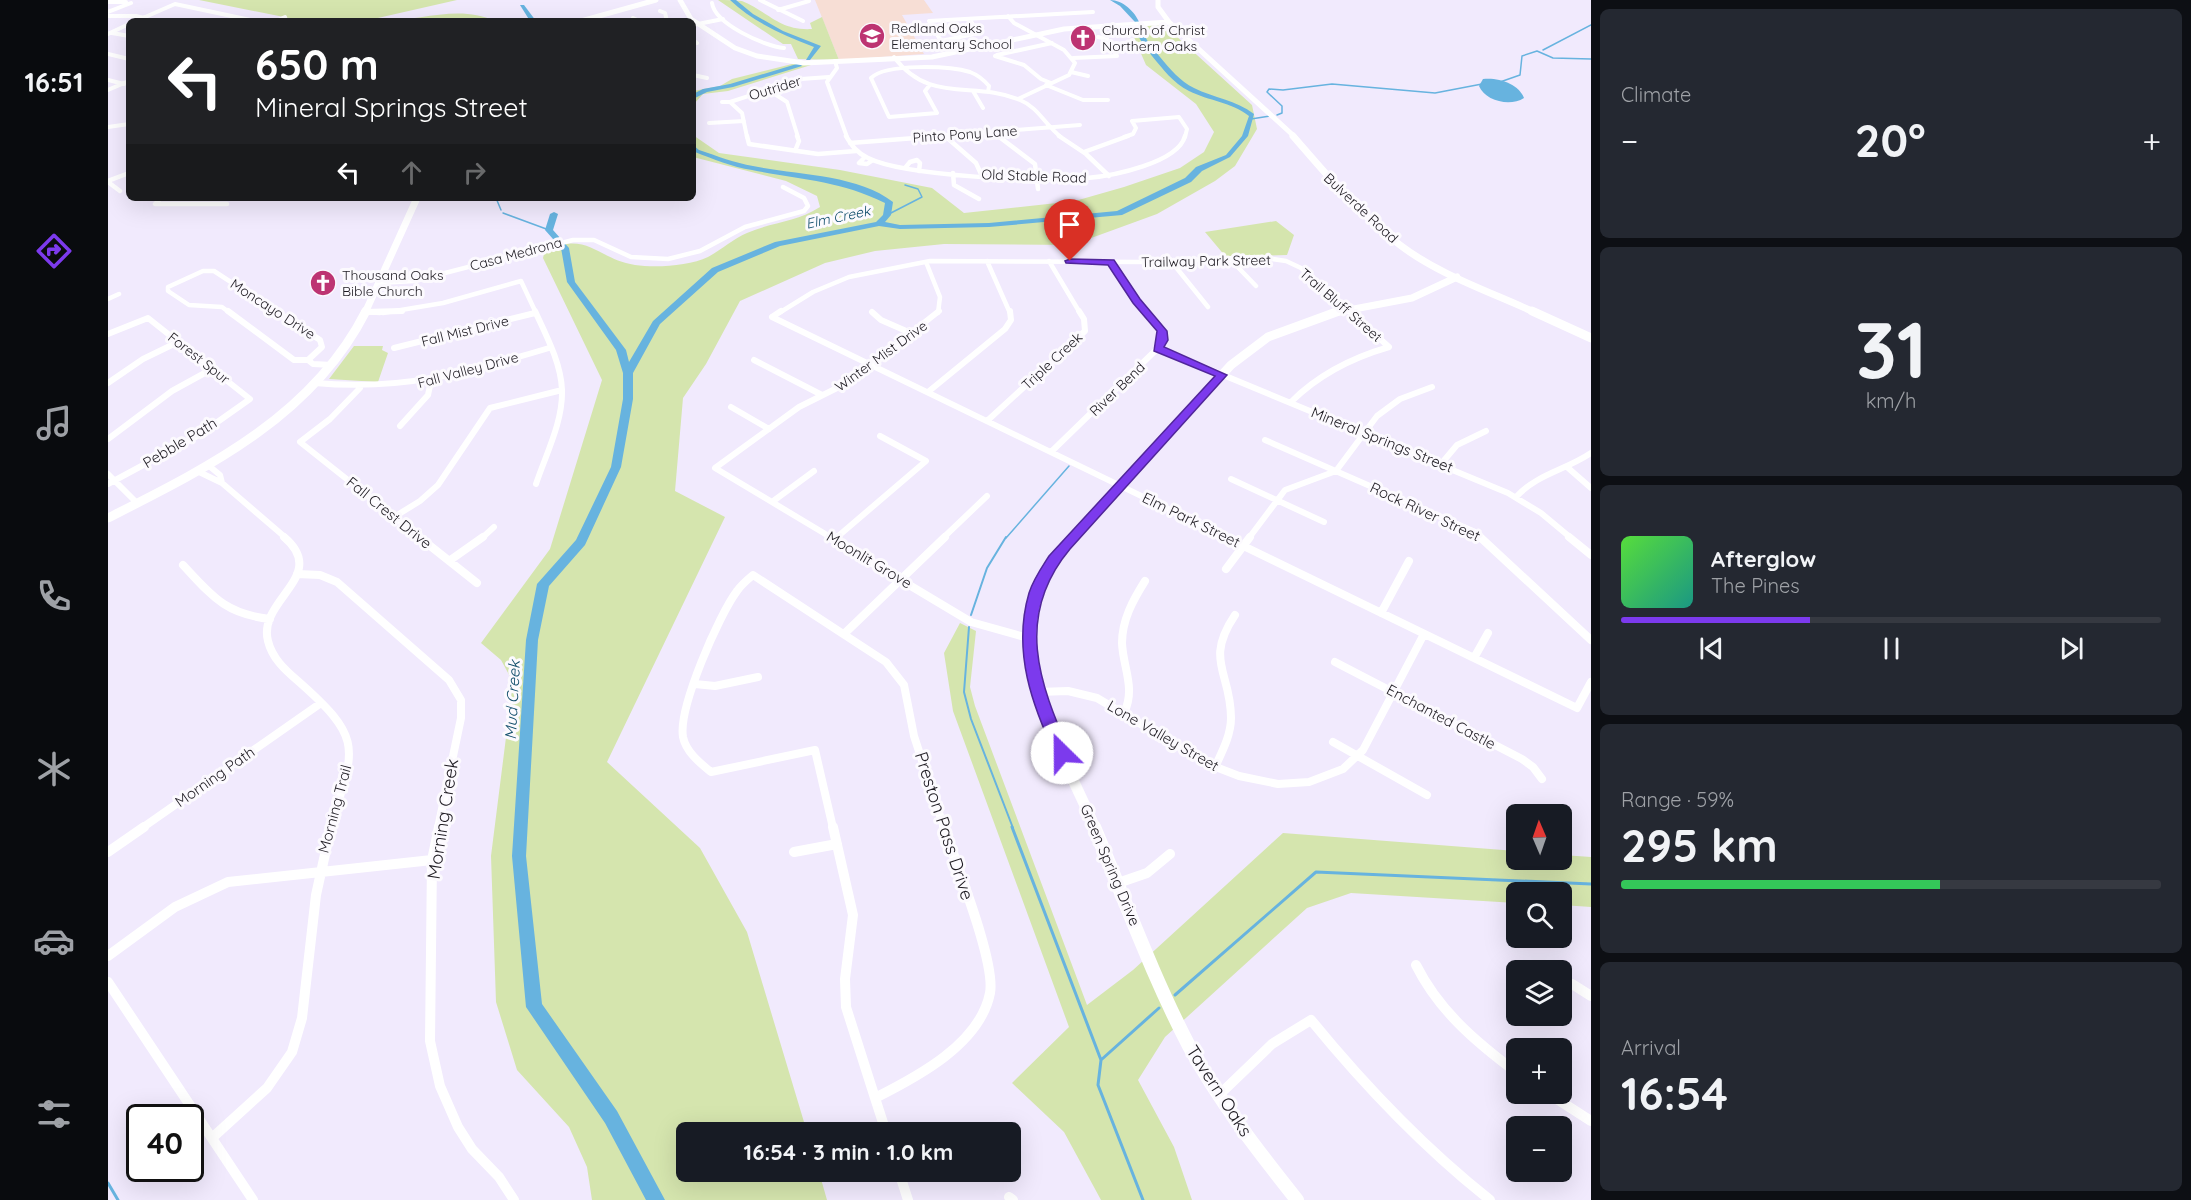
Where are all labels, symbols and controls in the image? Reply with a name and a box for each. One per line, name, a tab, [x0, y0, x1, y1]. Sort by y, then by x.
place label: Redland Oaks Elementary School	[891, 19, 1012, 53]
school or university icon: Redland Oaks Elementary School	[857, 21, 887, 51]
place label: Church of Christ Northern Oaks	[1102, 21, 1206, 55]
church icon: Church of Christ Northern Oaks	[1068, 23, 1098, 53]
text: 650 m	[255, 38, 379, 91]
icon: left	[156, 42, 234, 120]
text: 16:51	[25, 65, 83, 99]
street label: Outrider	[747, 71, 804, 104]
text: Climate	[1621, 82, 1691, 107]
text: Mineral Springs Street	[255, 90, 528, 124]
text: 20°	[1855, 112, 1926, 168]
text: −	[1621, 120, 1638, 161]
text: +	[2142, 120, 2161, 161]
street label: Pinto Pony Lane	[912, 121, 1018, 147]
icon: left	[332, 156, 365, 189]
icon: ahead	[395, 156, 428, 189]
icon: right	[458, 156, 491, 189]
street label: Old Stable Road	[981, 165, 1087, 187]
street label: Bulverde Road	[1320, 169, 1402, 247]
pin	[1044, 199, 1095, 261]
water label: Elm Creek	[804, 201, 873, 233]
icon: arrive	[1053, 208, 1086, 241]
icon: directions	[33, 230, 75, 272]
street label: Casa Medrona	[468, 233, 564, 275]
street label: Trailway Park Street	[1141, 251, 1271, 271]
street label: Trail Bluff Street	[1296, 264, 1386, 346]
place label: Thousand Oaks Bible Church	[342, 266, 444, 300]
church icon: Thousand Oaks Bible Church	[308, 268, 338, 298]
street label: Moncayo Drive	[227, 275, 319, 343]
text: 31	[1855, 300, 1927, 398]
street label: Fall Mist Drive	[419, 311, 511, 351]
street label: Winter Mist Drive	[831, 316, 931, 396]
street label: Forest Spur	[164, 328, 234, 388]
street label: Triple Creek	[1018, 328, 1086, 394]
street label: Fall Valley Drive	[416, 348, 520, 392]
street label: River Bend	[1085, 358, 1149, 420]
text: km/h	[1866, 388, 1916, 413]
icon: music	[33, 402, 75, 444]
street label: Mineral Springs Street	[1308, 402, 1456, 477]
street label: Pebble Path	[139, 413, 220, 472]
street label: Fall Crest Drive	[343, 472, 436, 553]
street label: Rock River Street	[1367, 478, 1483, 545]
street label: Elm Park Street	[1139, 488, 1243, 551]
street label: Moonlit Grove	[823, 527, 915, 592]
text: Afterglow	[1711, 545, 1816, 573]
text: The Pines	[1711, 573, 1800, 598]
icon: phone	[33, 575, 75, 617]
icon: previous	[1695, 632, 1728, 665]
icon: pause	[1875, 632, 1908, 665]
icon: next	[2055, 632, 2088, 665]
water label: Mud Creek	[500, 658, 524, 740]
street label: Enchanted Castle	[1383, 680, 1499, 753]
street label: Lone Valley Street	[1104, 696, 1223, 775]
position arrow	[1030, 721, 1094, 785]
street label: Morning Path	[171, 742, 258, 811]
icon: climate	[33, 748, 75, 790]
street label: Preston Pass Drive	[910, 749, 979, 903]
street label: Morning Creek	[422, 757, 463, 881]
street label: Morning Trail	[314, 763, 355, 855]
text: Range · 59%	[1621, 787, 1734, 812]
street label: Green Spring Drive	[1076, 801, 1145, 929]
north arrow	[1506, 804, 1572, 870]
map controls	[1506, 804, 1572, 1182]
text: 295 km	[1621, 817, 1778, 873]
button: search	[1506, 882, 1572, 948]
icon: car	[33, 920, 75, 962]
button: layers	[1506, 960, 1572, 1026]
text: Arrival	[1621, 1035, 1681, 1060]
button: +	[1506, 1038, 1572, 1104]
street label: Tavern Oaks	[1181, 1041, 1257, 1141]
text: 16:54	[1621, 1065, 1728, 1121]
icon: filters	[33, 1093, 75, 1135]
speed limit sign: 40	[126, 1104, 204, 1182]
button: −	[1506, 1116, 1572, 1182]
text: 16:54 · 3 min · 1.0 km	[744, 1138, 953, 1166]

